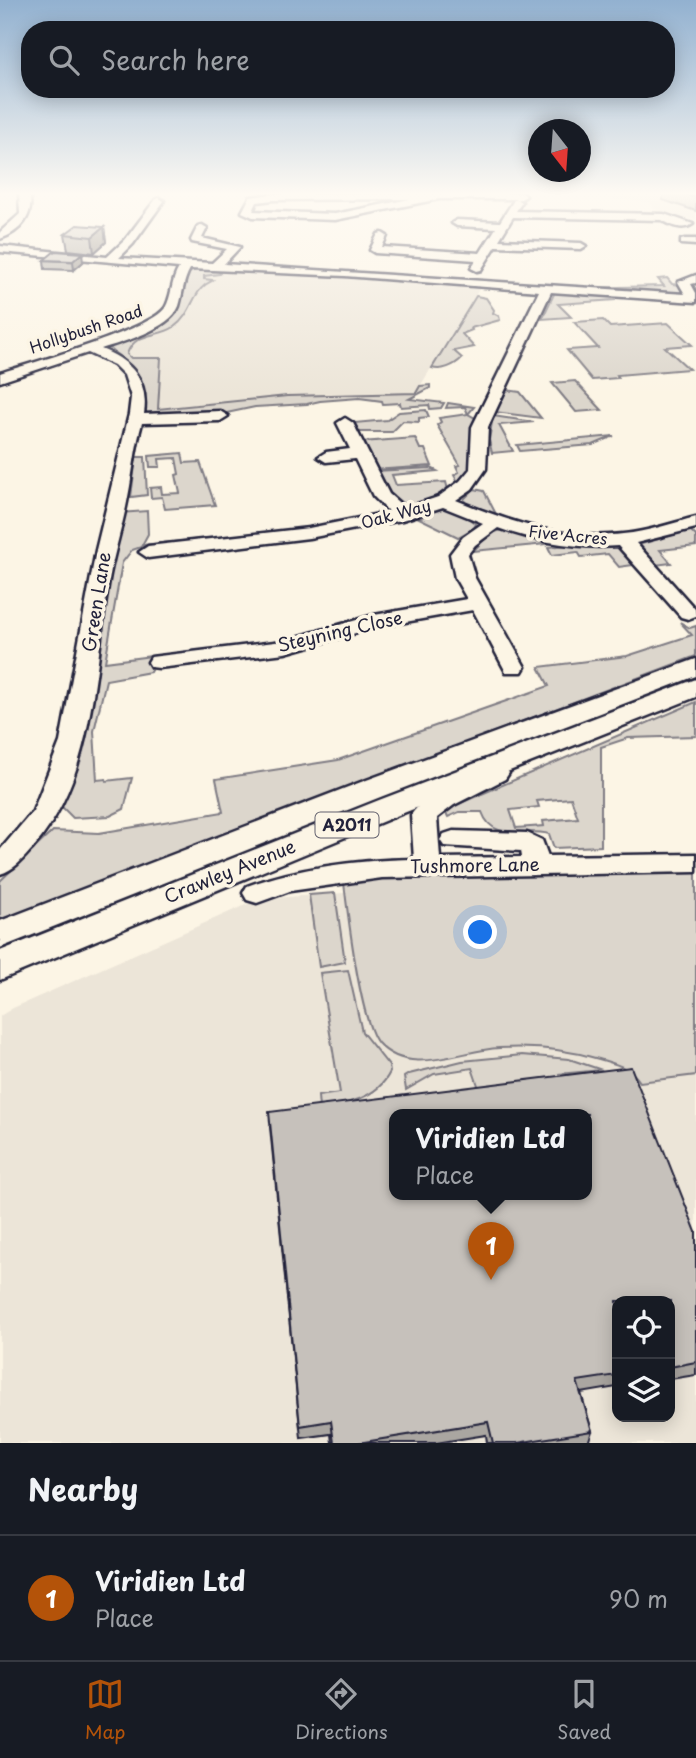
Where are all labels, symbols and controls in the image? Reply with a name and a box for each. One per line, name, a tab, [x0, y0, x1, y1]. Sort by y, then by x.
search box	[21, 21, 675, 98]
text: Search here	[101, 40, 250, 79]
icon: search	[45, 41, 83, 79]
north arrow	[528, 119, 591, 182]
street label: Hollybush Road	[26, 297, 146, 359]
street label: Oak Way	[358, 492, 433, 534]
street label: Five Acres	[528, 518, 609, 550]
street label: Green Lane	[74, 550, 117, 654]
street label: Steyning Close	[274, 603, 405, 658]
road number: A2011	[316, 812, 378, 838]
street label: Crawley Avenue	[160, 832, 299, 909]
street label: Tushmore Lane	[410, 850, 540, 879]
your location	[463, 915, 497, 949]
popup	[389, 1109, 592, 1200]
text: Viridien Ltd	[415, 1118, 566, 1157]
text: Place	[415, 1157, 474, 1192]
pin: 1	[468, 1222, 514, 1280]
map controls	[612, 1296, 675, 1422]
button: locate	[612, 1296, 675, 1359]
button: layers	[612, 1359, 675, 1422]
text: Nearby	[28, 1466, 138, 1511]
text: Viridien Ltd	[95, 1561, 245, 1600]
text: 1	[46, 1581, 57, 1616]
text: 90 m	[609, 1581, 668, 1616]
text: Place	[95, 1600, 154, 1635]
tab: Map	[85, 1675, 125, 1745]
tab: Directions	[295, 1675, 388, 1745]
tab: Saved	[557, 1675, 611, 1745]

